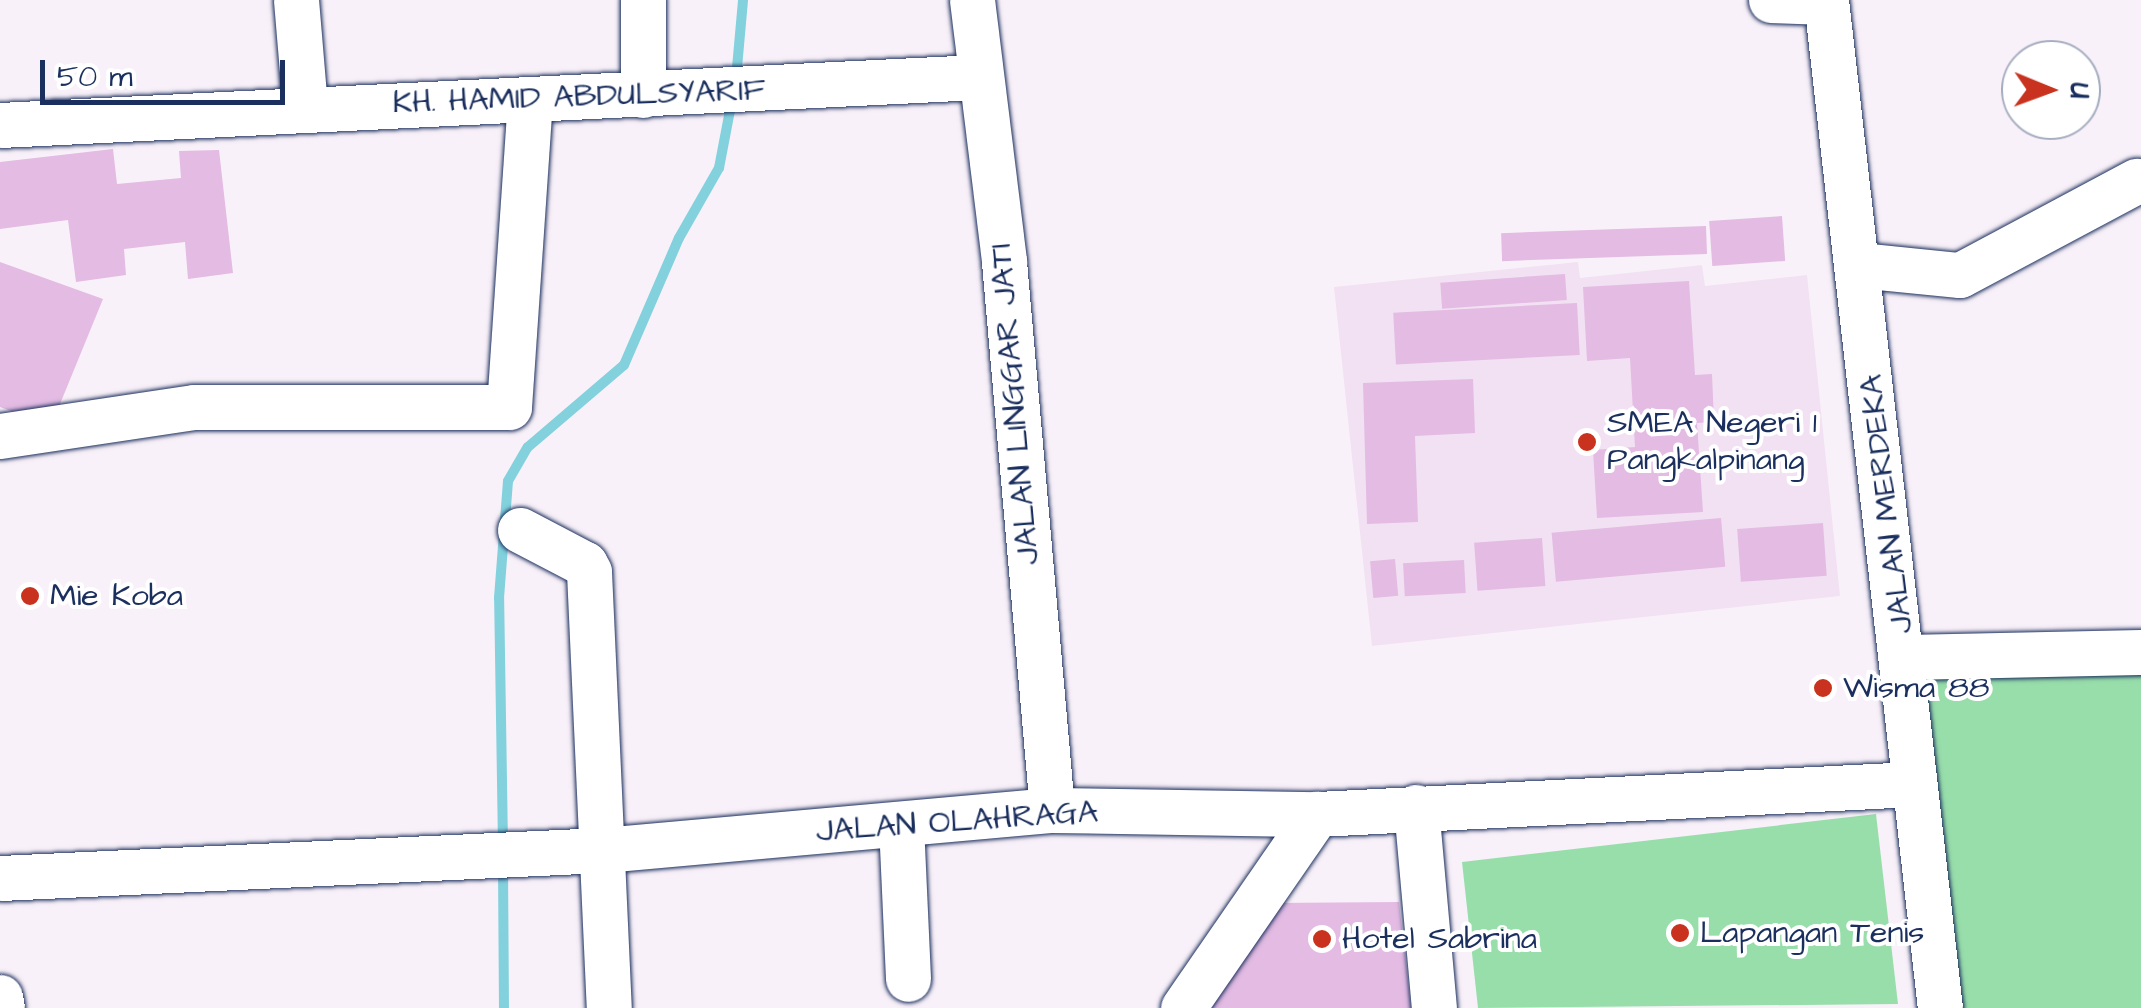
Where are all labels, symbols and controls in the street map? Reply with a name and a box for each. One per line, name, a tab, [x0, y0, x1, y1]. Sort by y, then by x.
scale bar	[45, 40, 290, 102]
north arrow	[2001, 40, 2101, 140]
text: 50 m	[57, 56, 133, 98]
street label: KH. HAMID ABDULSYARIF	[392, 71, 766, 123]
text: U	[2060, 82, 2099, 99]
street label: JALAN LINGGAR JATI	[982, 242, 1048, 566]
street label: JALAN MERDEKA	[1852, 372, 1922, 636]
place label: SMEA Negeri 1 Pangkalpinang	[1607, 405, 1817, 480]
marker: SMEA Negeri 1 Pangkalpinang	[1576, 431, 1598, 453]
place label: Mie Koba	[50, 577, 183, 615]
marker: Mie Koba	[19, 585, 41, 607]
place label: Wisma 88	[1843, 669, 1990, 707]
marker: Wisma 88	[1812, 677, 1834, 699]
street label: JALAN OLAHRAGA	[815, 793, 1099, 851]
place label: Lapangan Tenis	[1700, 914, 1924, 952]
place label: Hotel Sabrina	[1342, 920, 1537, 958]
marker: Lapangan Tenis	[1669, 922, 1691, 944]
marker: Hotel Sabrina	[1311, 928, 1333, 950]

